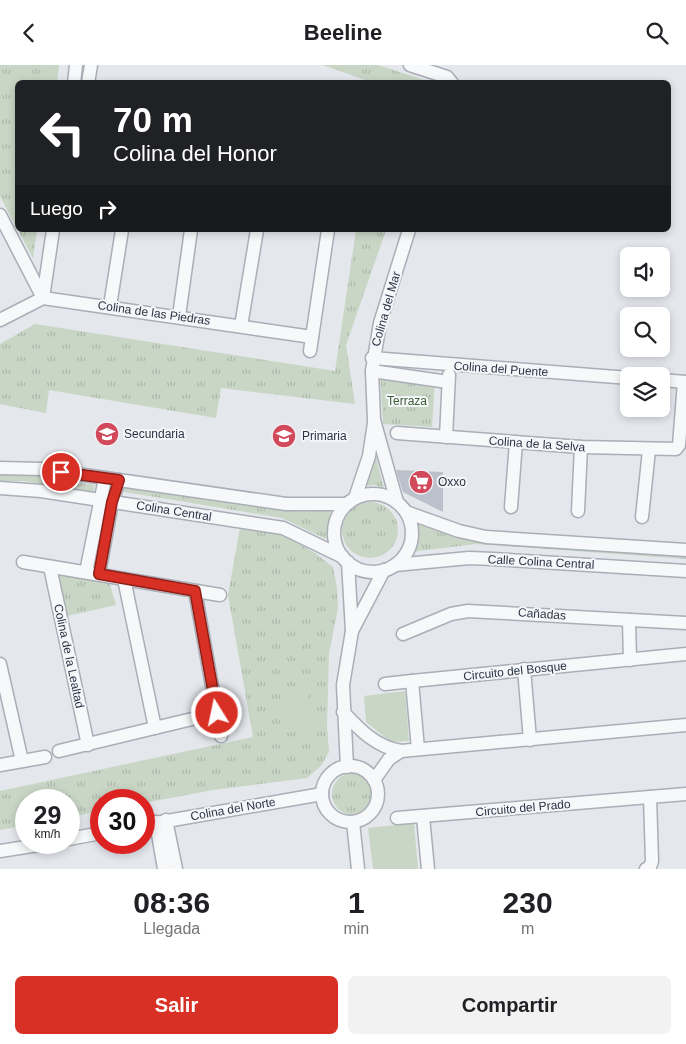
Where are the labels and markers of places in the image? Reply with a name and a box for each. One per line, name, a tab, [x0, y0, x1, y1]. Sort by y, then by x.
school or university icon: Secundaria	[94, 421, 120, 447]
school or university icon: Primaria	[271, 423, 297, 449]
place label: Secundaria	[124, 427, 185, 441]
place label: Primaria	[302, 429, 347, 443]
pin	[40, 451, 82, 493]
supermarket icon: Oxxo	[408, 469, 434, 495]
place label: Oxxo	[438, 475, 466, 489]

